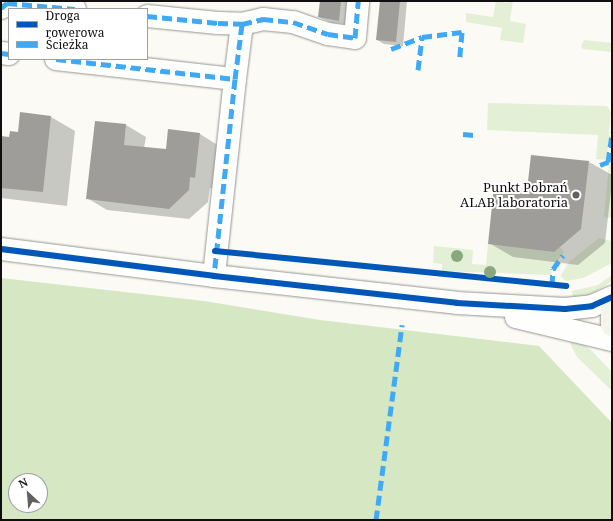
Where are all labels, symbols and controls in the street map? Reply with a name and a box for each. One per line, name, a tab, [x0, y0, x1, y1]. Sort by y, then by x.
text: Droga rowerowa	[46, 7, 105, 41]
legend	[8, 8, 148, 60]
text: Ścieżka	[46, 36, 89, 53]
place label: Punkt Pobrań ALAB laboratoria	[460, 180, 568, 211]
marker: Punkt Pobrań ALAB laboratoria	[571, 190, 581, 200]
north arrow	[8, 473, 48, 513]
text: N	[16, 474, 30, 491]

